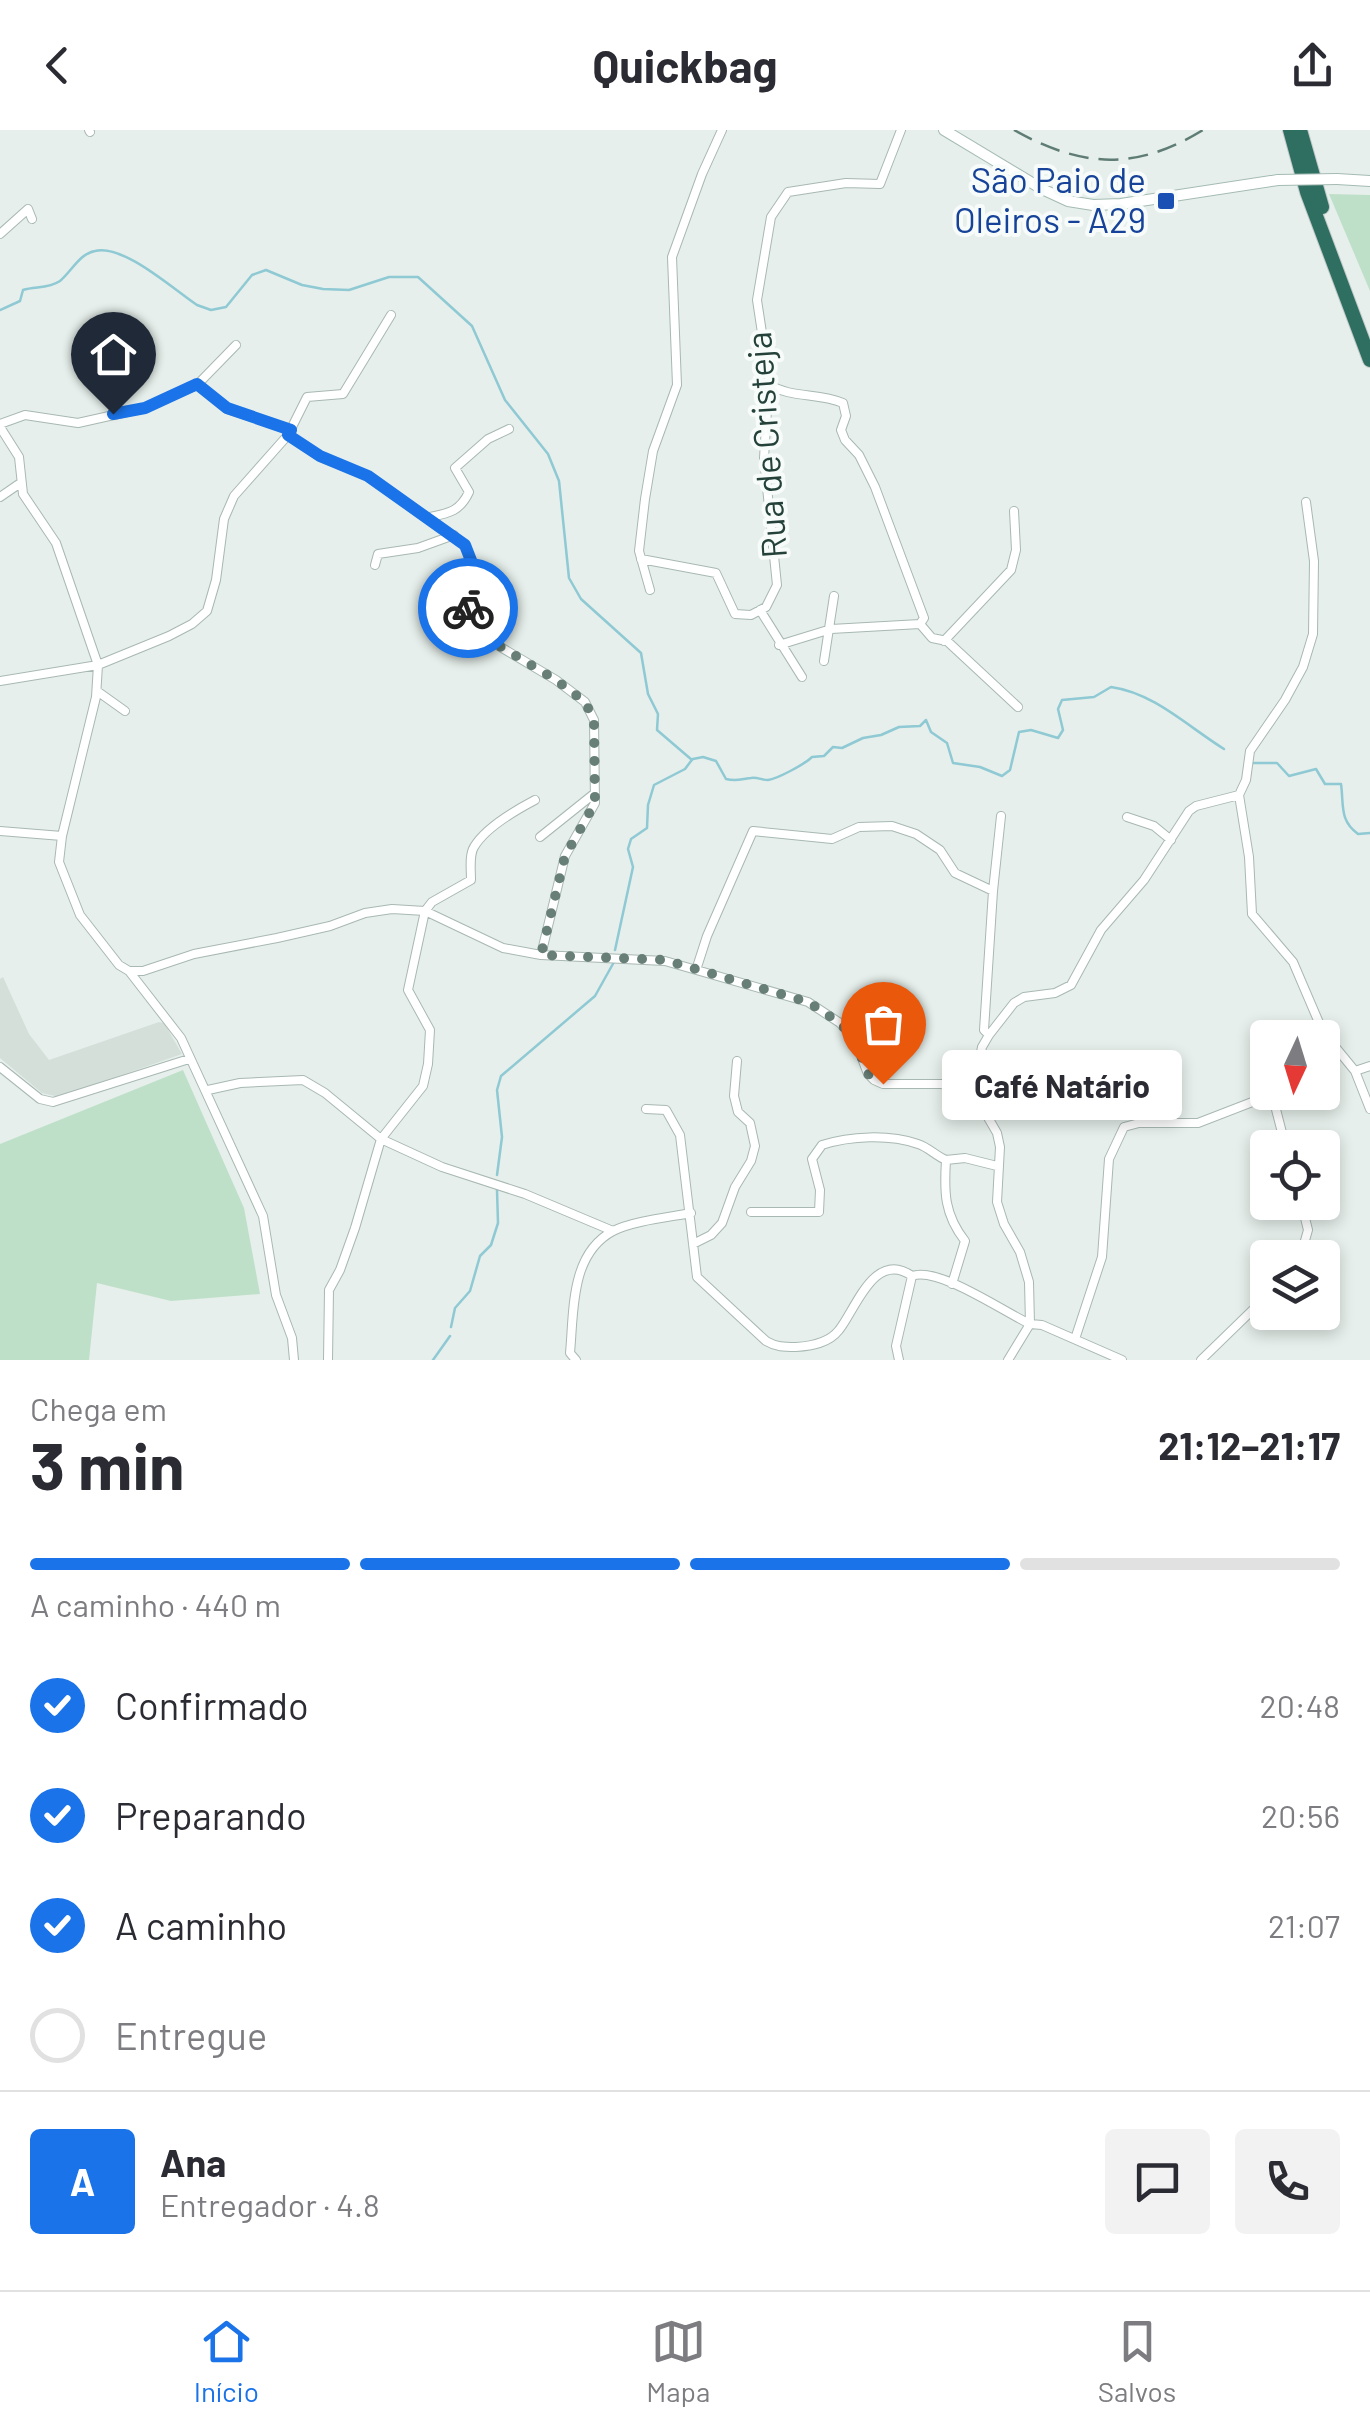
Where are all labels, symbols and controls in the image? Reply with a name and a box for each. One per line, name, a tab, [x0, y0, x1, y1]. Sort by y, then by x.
icon: back	[30, 38, 85, 93]
text: Quickbag	[592, 38, 778, 92]
icon: share	[1285, 38, 1340, 93]
place label: São Paio de Oleiros - A29	[954, 158, 1146, 240]
marker: São Paio de Oleiros - A29	[1155, 190, 1177, 212]
pin	[71, 312, 156, 415]
icon: home	[86, 327, 141, 382]
street label: Rua de Cristeja	[736, 331, 794, 560]
courier	[418, 558, 518, 658]
icon: bike	[441, 581, 496, 636]
pin	[841, 982, 926, 1085]
icon: bag	[856, 997, 911, 1052]
north arrow	[1250, 1020, 1340, 1110]
map controls	[1250, 1020, 1340, 1330]
callout: Café Natário	[943, 1049, 1183, 1119]
text: Café Natário	[974, 1066, 1150, 1104]
button: locate	[1250, 1130, 1340, 1220]
button: layers	[1250, 1240, 1340, 1330]
text: Chega em	[30, 1389, 167, 1427]
text: 21:12–21:17	[1158, 1422, 1340, 1468]
text: 3 min	[30, 1425, 185, 1503]
text: A caminho · 440 m	[30, 1585, 281, 1623]
icon: check	[30, 1678, 85, 1733]
text: Confirmado	[115, 1682, 309, 1728]
text: 20:48	[1260, 1686, 1340, 1724]
icon: check	[30, 1788, 85, 1843]
text: Preparando	[115, 1792, 307, 1838]
text: 20:56	[1261, 1796, 1340, 1834]
icon: check	[30, 1898, 85, 1953]
text: A caminho	[115, 1902, 287, 1948]
text: 21:07	[1268, 1906, 1340, 1944]
text: Entregue	[115, 2012, 267, 2058]
button: chat	[1105, 2129, 1210, 2234]
button: phone	[1235, 2129, 1340, 2234]
text: Ana	[160, 2139, 226, 2185]
text: A	[70, 2158, 95, 2204]
text: Entregador · 4.8	[160, 2185, 380, 2223]
tab: Início	[194, 2314, 259, 2408]
tab: Mapa	[646, 2314, 710, 2408]
tab: Salvos	[1098, 2314, 1176, 2408]

